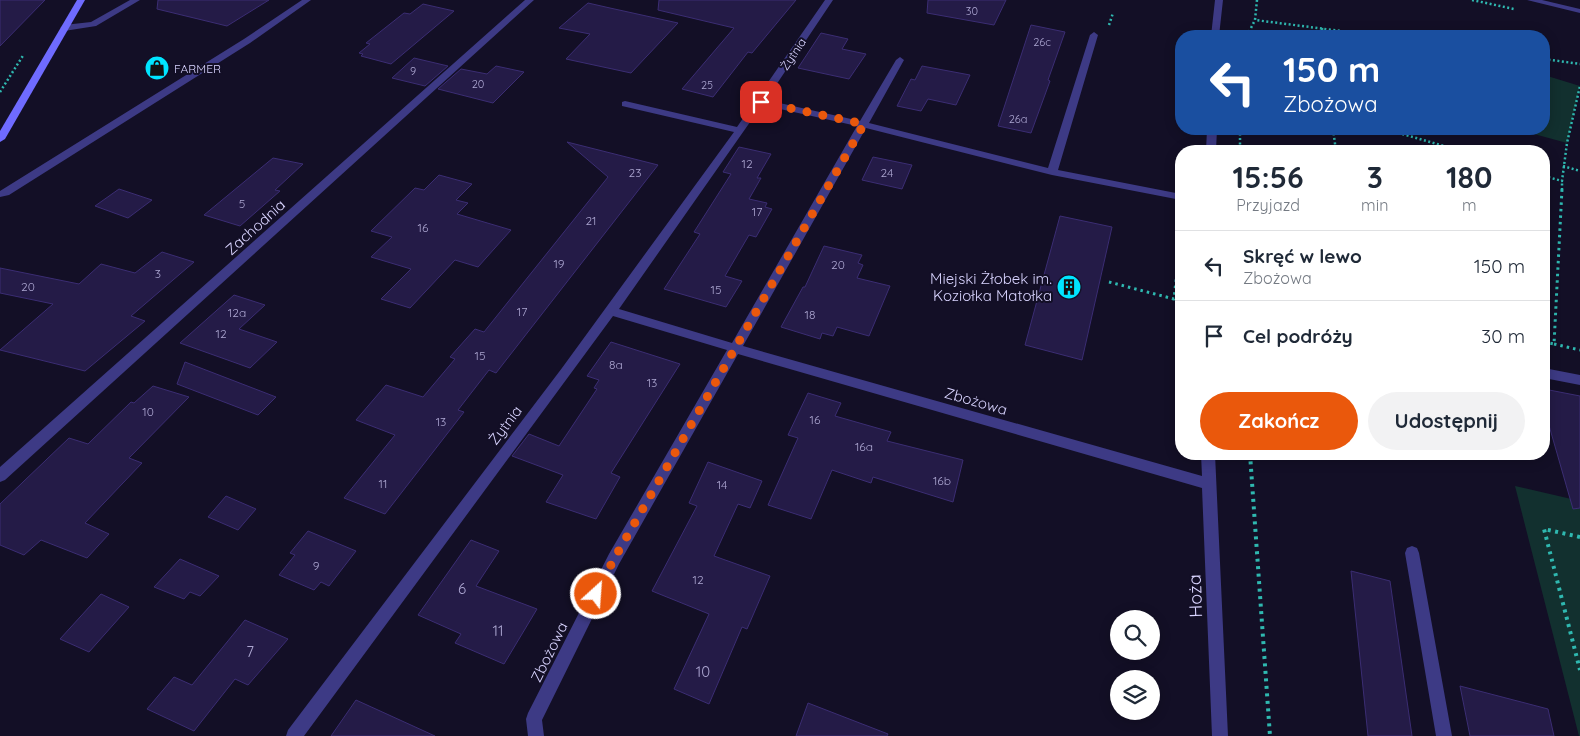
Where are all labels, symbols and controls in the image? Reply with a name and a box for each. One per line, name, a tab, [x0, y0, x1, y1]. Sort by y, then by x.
house number: 30	[966, 4, 978, 18]
street label: Żytnia	[777, 35, 809, 73]
house number: 26c	[1033, 35, 1051, 49]
text: 150 m	[1283, 47, 1380, 91]
icon: left	[1200, 50, 1265, 115]
shop icon: FARMER	[144, 55, 170, 81]
place label: FARMER	[174, 61, 221, 76]
house number: 9	[410, 64, 416, 78]
house number: 20	[472, 77, 484, 91]
house number: 25	[701, 78, 713, 92]
pin	[740, 81, 782, 123]
icon: arrive	[747, 88, 775, 116]
text: Zbożowa	[1283, 90, 1378, 118]
house number: 26a	[1009, 112, 1027, 126]
house number: 12	[741, 156, 753, 171]
text: 15:56	[1233, 158, 1304, 196]
text: 3	[1367, 158, 1383, 196]
text: 180	[1446, 158, 1492, 196]
house number: 23	[629, 165, 641, 180]
house number: 24	[881, 165, 893, 180]
street label: Zachodnia	[221, 195, 289, 259]
text: Przyjazd	[1236, 195, 1300, 215]
text: min	[1361, 195, 1388, 215]
text: m	[1462, 195, 1476, 215]
house number: 5	[239, 196, 245, 211]
house number: 17	[752, 204, 762, 219]
house number: 21	[585, 213, 597, 228]
house number: 16	[418, 220, 429, 235]
text: Skręć w lewo	[1243, 244, 1362, 268]
icon: left	[1200, 252, 1228, 280]
text: 150 m	[1474, 254, 1525, 278]
house number: 19	[553, 256, 565, 271]
house number: 20	[831, 257, 845, 272]
house number: 3	[155, 266, 161, 281]
text: Zbożowa	[1243, 268, 1312, 288]
place label: Miejski Żłobek im. Koziołka Matołka	[930, 269, 1052, 305]
building icon: Miejski Żłobek im. Koziołka Matołka	[1056, 274, 1082, 300]
house number: 20	[21, 279, 35, 294]
house number: 15	[711, 282, 721, 297]
house number: 17	[517, 304, 527, 319]
house number: 12a	[228, 305, 246, 320]
house number: 18	[805, 307, 815, 322]
icon: arrive	[1200, 322, 1228, 350]
text: Cel podróży	[1243, 324, 1353, 348]
text: 30 m	[1481, 324, 1525, 348]
house number: 12	[215, 326, 227, 341]
house number: 15	[475, 348, 485, 363]
house number: 8a	[609, 357, 623, 372]
house number: 13	[647, 375, 657, 390]
street label: Zbożowa	[942, 383, 1010, 419]
button: Zakończ	[1200, 392, 1358, 450]
button: Udostępnij	[1368, 392, 1525, 450]
street label: Żytnia	[484, 402, 526, 448]
house number: 10	[142, 404, 154, 419]
house number: 16	[810, 412, 821, 427]
house number: 13	[436, 414, 446, 429]
house number: 16a	[855, 439, 873, 454]
house number: 16b	[933, 473, 951, 488]
house number: 11	[379, 476, 387, 491]
house number: 14	[717, 477, 727, 492]
house number: 9	[313, 558, 320, 573]
position arrow	[569, 567, 621, 619]
house number: 12	[692, 572, 704, 587]
street label: Hoża	[1183, 574, 1207, 618]
house number: 6	[458, 579, 466, 598]
map controls	[1110, 610, 1160, 720]
button: search	[1110, 610, 1160, 660]
street label: Zbożowa	[526, 619, 572, 685]
house number: 11	[492, 621, 504, 640]
house number: 7	[246, 642, 254, 661]
house number: 10	[696, 662, 710, 681]
button: layers	[1110, 670, 1160, 720]

